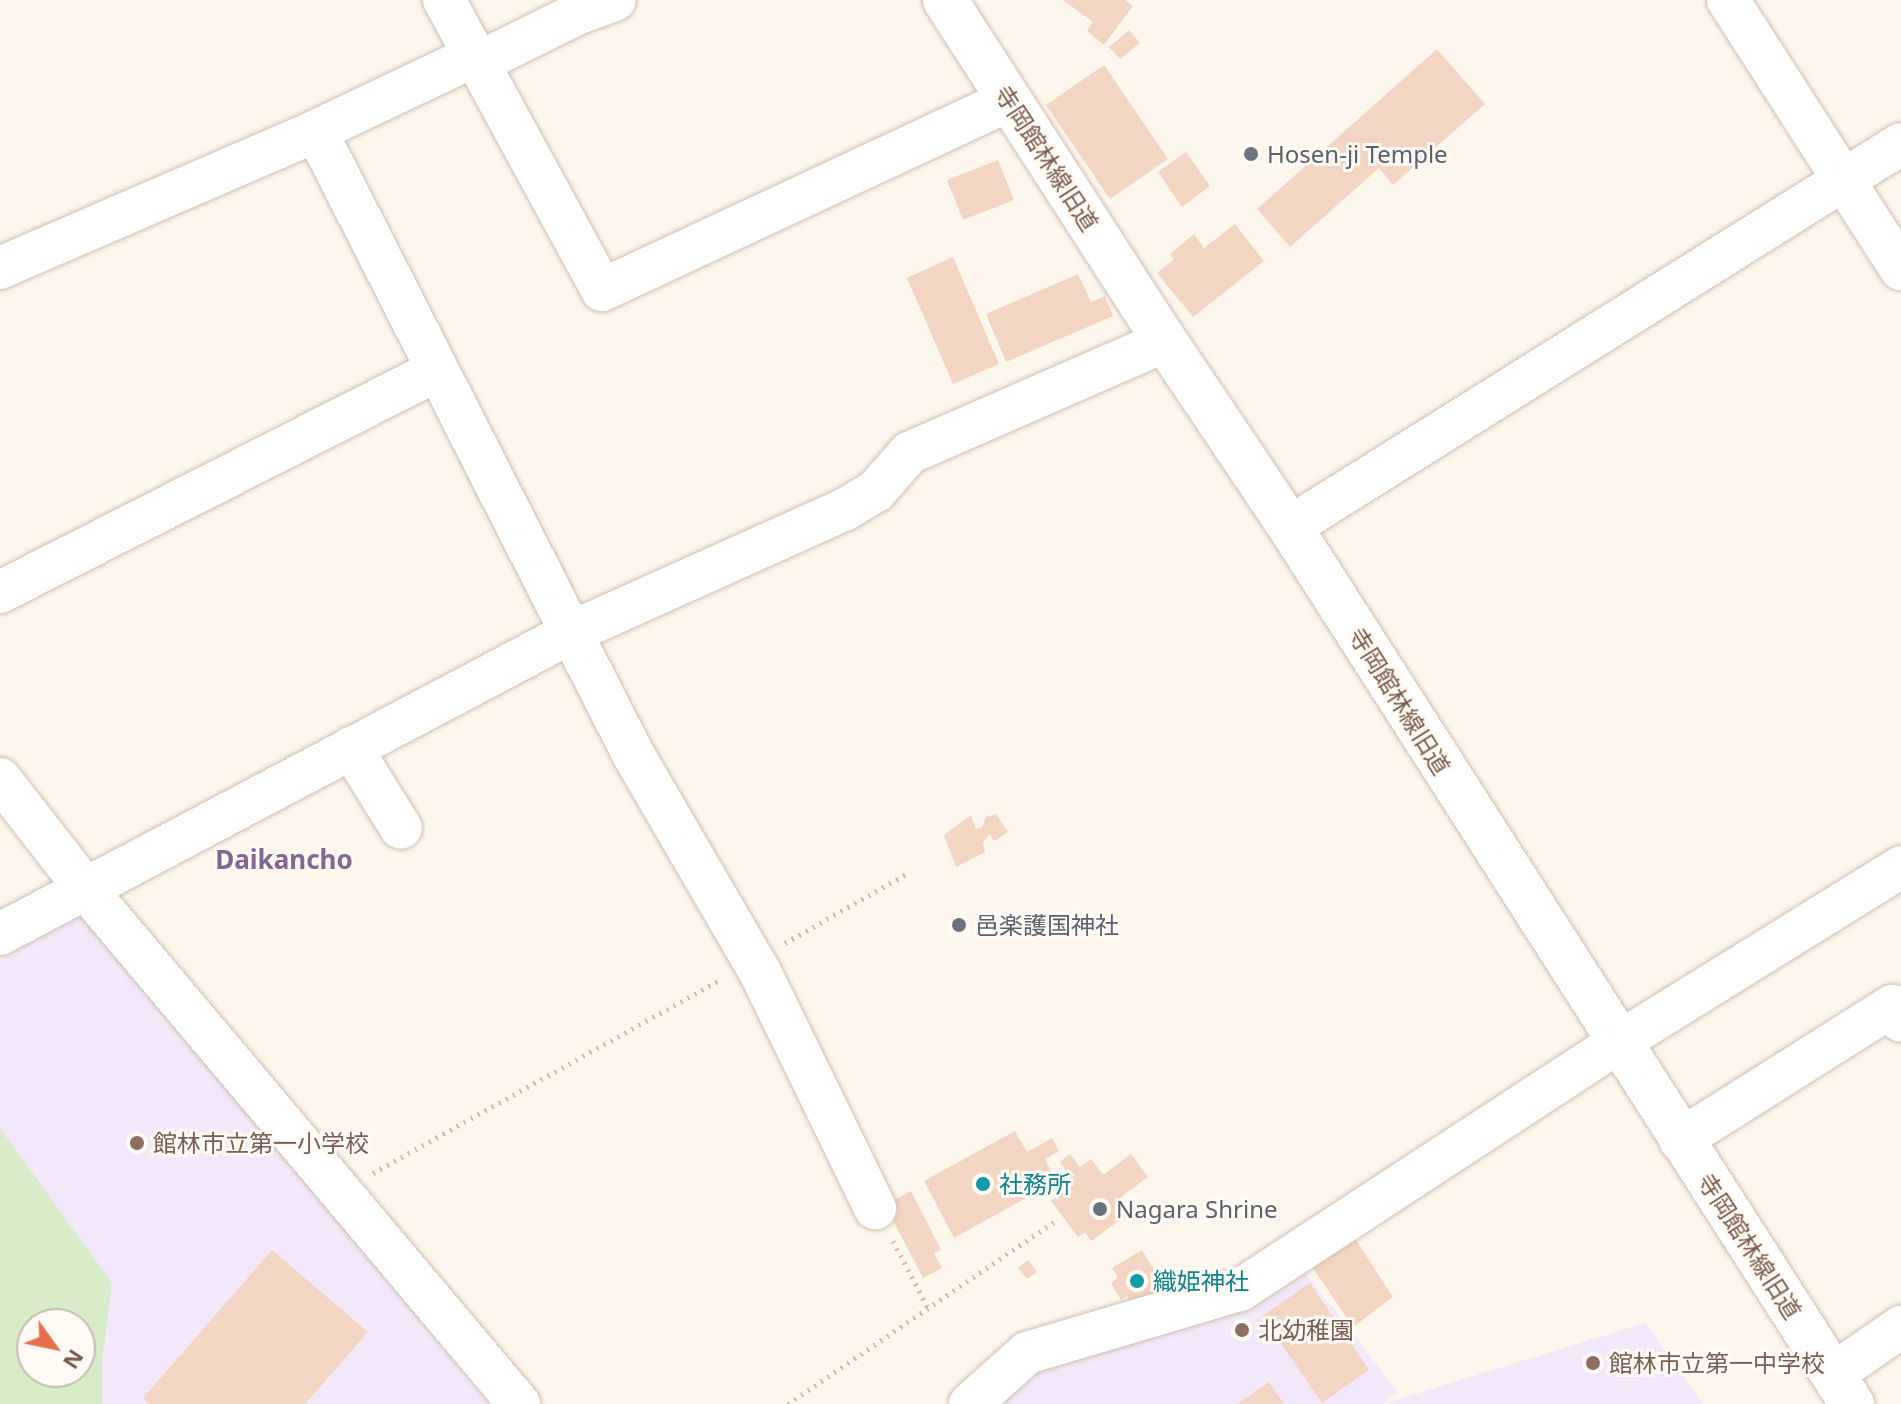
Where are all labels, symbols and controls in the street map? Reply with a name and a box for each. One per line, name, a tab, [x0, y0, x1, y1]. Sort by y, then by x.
street label: 寺岡館林線旧道	[989, 80, 1105, 236]
place label: Hosen-ji Temple	[1267, 140, 1448, 168]
marker: Hosen-ji Temple	[1242, 145, 1260, 163]
street label: 寺岡館林線旧道	[1343, 622, 1457, 780]
district label: Daikancho	[215, 844, 353, 876]
place label: 邑楽護国神社	[975, 911, 1119, 939]
marker: 邑楽護国神社	[950, 916, 968, 934]
place label: 館林市立第一小学校	[153, 1129, 369, 1157]
marker: 館林市立第一小学校	[128, 1134, 146, 1152]
street label: 寺岡館林線旧道	[1692, 1168, 1808, 1324]
place label: 社務所	[999, 1170, 1071, 1198]
marker: 社務所	[974, 1175, 992, 1193]
place label: Nagara Shrine	[1116, 1195, 1278, 1223]
marker: Nagara Shrine	[1091, 1200, 1109, 1218]
place label: 織姫神社	[1153, 1267, 1249, 1295]
marker: 織姫神社	[1128, 1272, 1146, 1290]
north arrow	[16, 1308, 96, 1388]
place label: 北幼稚園	[1258, 1316, 1354, 1344]
marker: 北幼稚園	[1233, 1321, 1251, 1339]
text: N	[57, 1344, 92, 1376]
place label: 館林市立第一中学校	[1609, 1349, 1825, 1377]
marker: 館林市立第一中学校	[1584, 1354, 1602, 1372]

